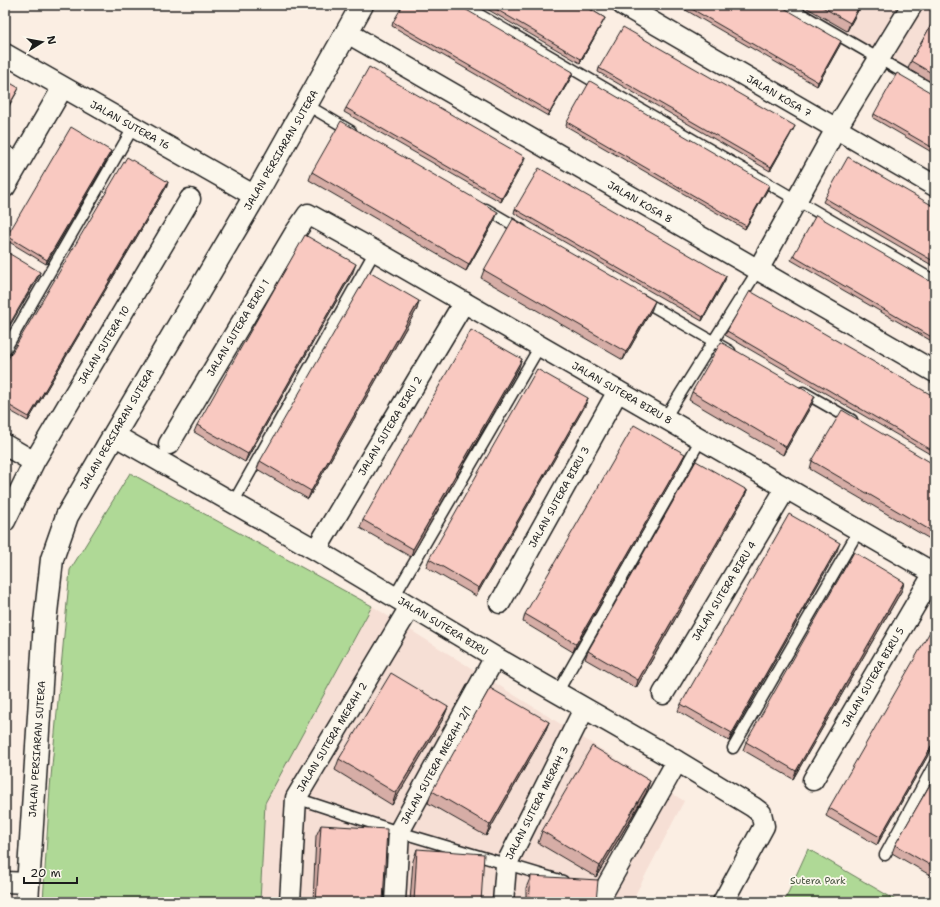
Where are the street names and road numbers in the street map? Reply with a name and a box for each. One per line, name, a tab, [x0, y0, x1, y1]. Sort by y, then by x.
street label: JALAN KOSA 7	[744, 72, 814, 120]
street label: JALAN PERSIARAN SUTERA	[241, 88, 321, 212]
street label: JALAN SUTERA 16	[88, 98, 172, 152]
street label: JALAN KOSA 8	[605, 178, 675, 226]
street label: JALAN SUTERA BIRU 1	[204, 277, 272, 379]
street label: JALAN SUTERA 10	[75, 303, 133, 387]
street label: JALAN SUTERA BIRU 8	[569, 359, 675, 427]
street label: JALAN PERSIARAN SUTERA	[77, 367, 157, 491]
street label: JALAN SUTERA BIRU 2	[355, 374, 425, 478]
street label: JALAN SUTERA BIRU 3	[526, 444, 592, 550]
street label: JALAN SUTERA BIRU 4	[689, 539, 759, 643]
street label: JALAN SUTERA BIRU	[395, 594, 491, 658]
street label: JALAN SUTERA BIRU 5	[839, 625, 907, 729]
street label: JALAN PERSIARAN SUTERA	[26, 680, 48, 818]
street label: JALAN SUTERA MERAH 2	[294, 680, 370, 794]
street label: JALAN SUTERA MERAH 2/1	[398, 704, 474, 826]
street label: JALAN SUTERA MERAH 3	[503, 744, 571, 862]

